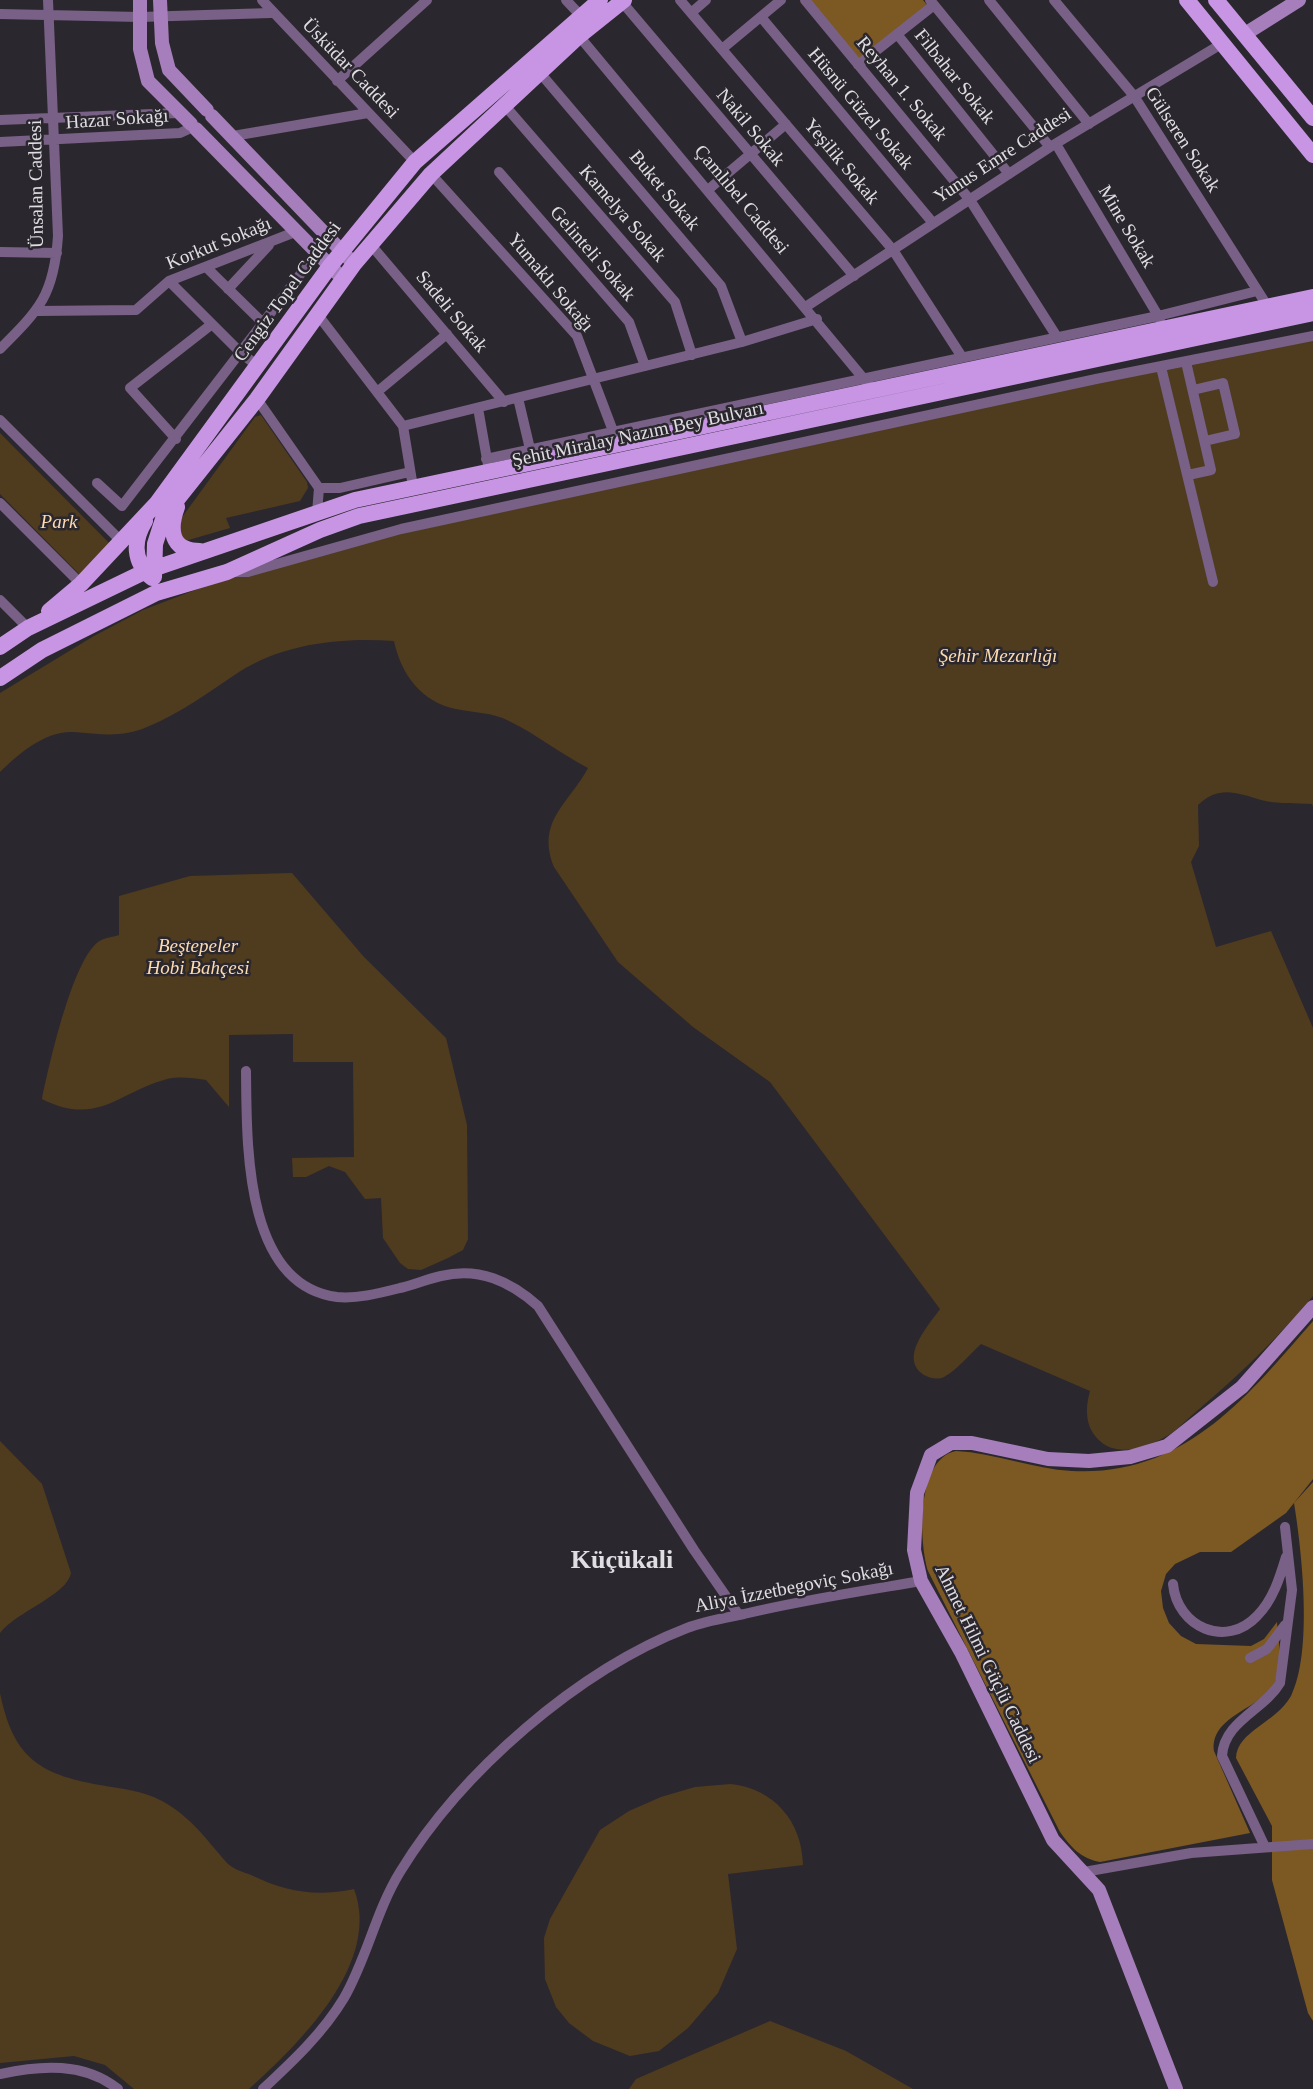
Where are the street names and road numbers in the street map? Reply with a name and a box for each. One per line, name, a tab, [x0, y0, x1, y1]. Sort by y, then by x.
street label: Üsküdar Caddesi	[297, 14, 403, 124]
street label: Filbahar Sokak	[909, 25, 999, 129]
street label: Reyhan 1. Sokak	[851, 32, 951, 146]
street label: Hüsnü Güzel Sokak	[802, 43, 918, 175]
street label: Gülseren Sokak	[1140, 83, 1224, 197]
street label: Nakil Sokak	[711, 84, 789, 172]
street label: Yunus Emre Caddesi	[930, 103, 1076, 209]
street label: Hazar Sokağı	[65, 105, 169, 135]
street label: Yeşilik Sokak	[798, 114, 884, 210]
street label: Ünsalan Caddesi	[24, 120, 50, 248]
street label: Çamlıbel Caddesi	[689, 141, 793, 259]
street label: Buket Sokak	[624, 146, 704, 236]
street label: Kamelya Sokak	[574, 161, 670, 267]
street label: Mine Sokak	[1092, 182, 1160, 272]
street label: Gelinteli Sokak	[544, 202, 640, 306]
street label: Korkut Sokağı	[163, 213, 275, 275]
street label: Cengiz Topel Caddesi	[230, 218, 346, 366]
street label: Yumaklı Sokağı	[502, 229, 598, 337]
street label: Sadeli Sokak	[410, 266, 492, 358]
street label: Şehit Miralay Nazım Bey Bulvarı	[510, 397, 766, 473]
street label: Aliya İzzetbegoviç Sokağı	[693, 1558, 895, 1618]
street label: Ahmet Hilmi Güçlü Caddesi	[929, 1561, 1045, 1767]

